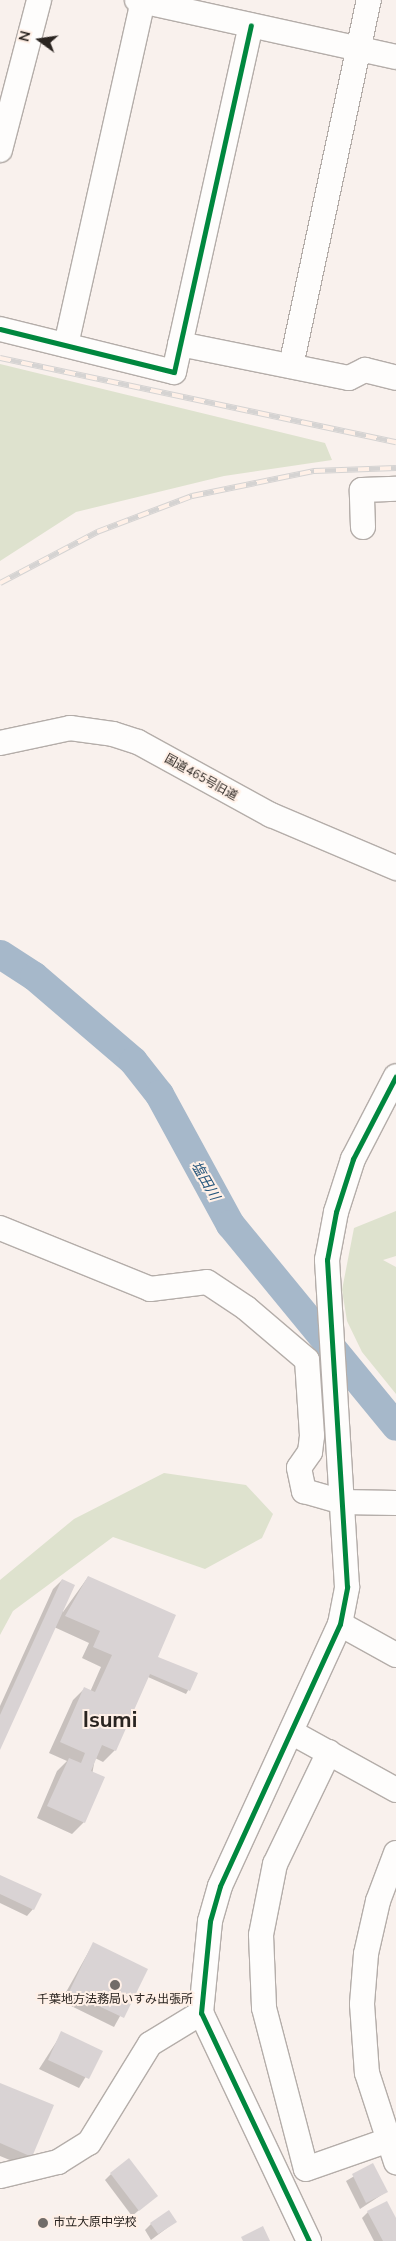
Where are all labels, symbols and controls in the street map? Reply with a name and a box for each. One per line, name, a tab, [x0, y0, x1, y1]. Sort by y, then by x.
north arrow	[15, 15, 65, 65]
text: N	[14, 29, 35, 44]
street label: 国道465号旧道	[162, 752, 240, 804]
water label: 塩田川	[187, 1159, 223, 1203]
district label: Isumi	[83, 1708, 137, 1734]
marker: 千葉地方法務局いすみ出張所	[109, 1979, 121, 1991]
place label: 千葉地方法務局いすみ出張所	[37, 1993, 193, 2007]
place label: 市立大原中学校	[53, 2216, 137, 2230]
marker: 市立大原中学校	[37, 2217, 49, 2229]

